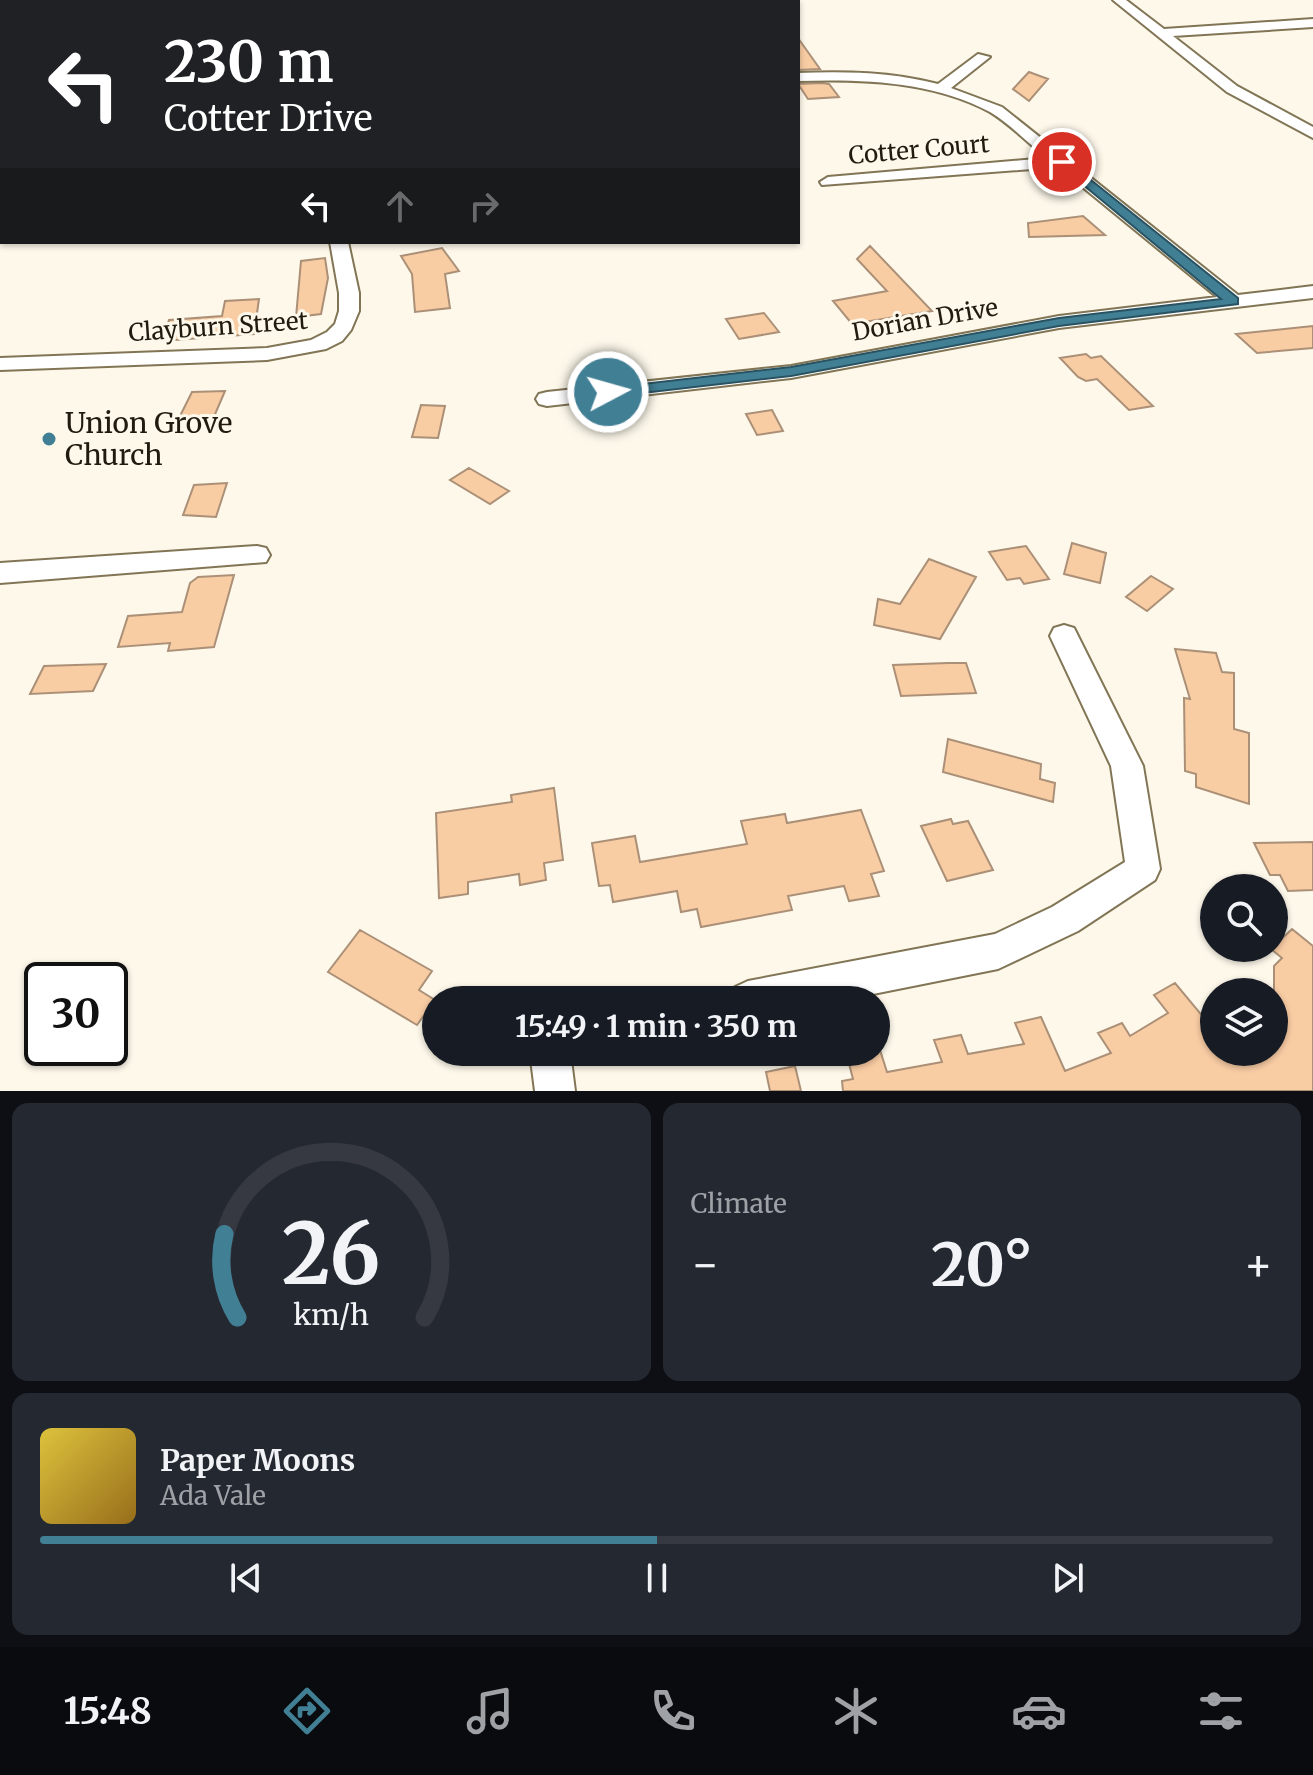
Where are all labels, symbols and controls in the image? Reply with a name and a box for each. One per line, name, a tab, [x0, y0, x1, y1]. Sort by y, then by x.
text: 230 m	[164, 27, 334, 97]
icon: left	[32, 32, 136, 136]
text: Cotter Drive	[164, 96, 373, 141]
street label: Cotter Court	[847, 128, 991, 171]
pin	[1028, 128, 1096, 196]
icon: arrive	[1040, 140, 1084, 184]
icon: left	[294, 184, 338, 228]
icon: ahead	[378, 184, 422, 228]
icon: right	[462, 184, 506, 228]
street label: Dorian Drive	[849, 291, 1000, 348]
street label: Clayburn Street	[127, 305, 309, 348]
position arrow	[566, 350, 650, 434]
place label: Union Grove Church	[65, 405, 232, 473]
marker: Union Grove Church	[40, 430, 58, 448]
map controls	[1200, 874, 1288, 1066]
button: search	[1200, 874, 1288, 962]
speed limit sign: 30	[24, 962, 128, 1066]
button: layers	[1200, 978, 1288, 1066]
text: 15:49 · 1 min · 350 m	[515, 1007, 797, 1045]
text: Climate	[691, 1187, 787, 1220]
text: 26	[282, 1202, 381, 1307]
text: 20°	[931, 1227, 1033, 1302]
text: −	[691, 1237, 720, 1292]
text: +	[1244, 1237, 1273, 1292]
text: km/h	[293, 1297, 369, 1333]
text: Paper Moons	[160, 1441, 355, 1479]
text: Ada Vale	[160, 1479, 266, 1512]
icon: previous	[224, 1556, 268, 1600]
icon: pause	[635, 1556, 679, 1600]
icon: next	[1046, 1556, 1090, 1600]
icon: directions	[279, 1683, 335, 1739]
icon: music	[462, 1683, 518, 1739]
icon: phone	[645, 1683, 701, 1739]
icon: climate	[828, 1683, 884, 1739]
icon: car	[1011, 1683, 1067, 1739]
icon: filters	[1193, 1683, 1249, 1739]
text: 15:48	[63, 1689, 152, 1734]

